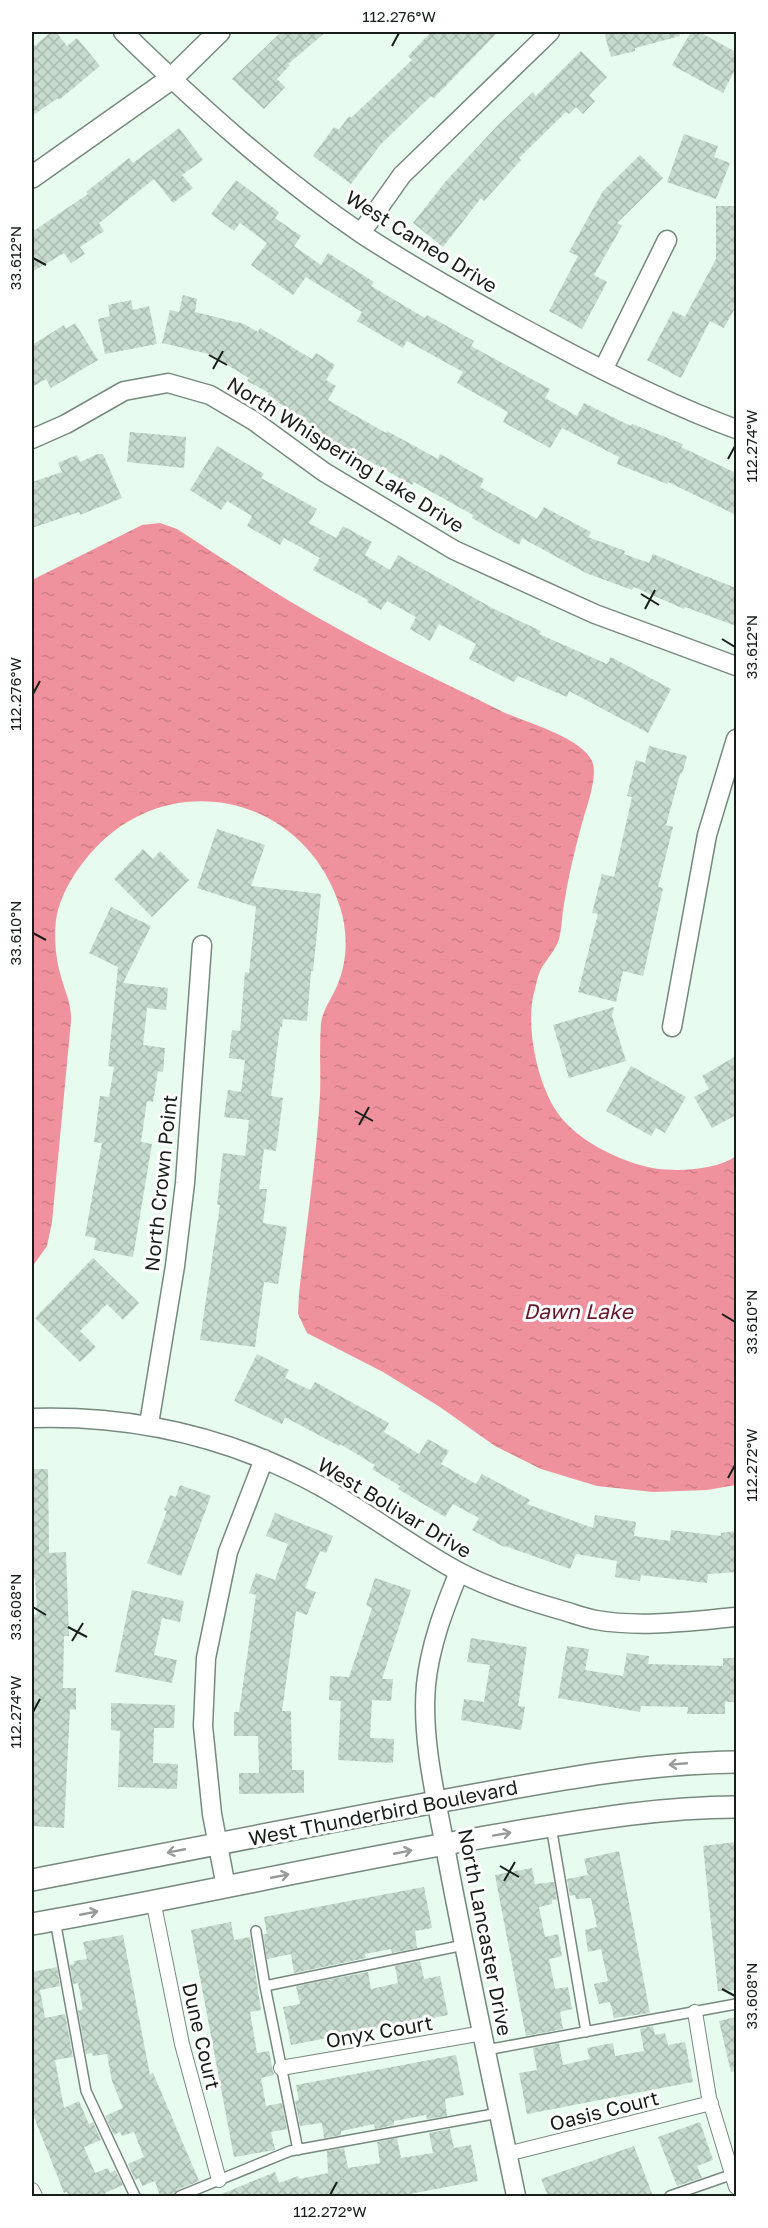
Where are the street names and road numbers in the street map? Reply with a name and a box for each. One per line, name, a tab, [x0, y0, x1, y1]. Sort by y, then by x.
street label: West Cameo Drive	[342, 185, 502, 297]
street label: North Whispering Lake Drive	[223, 371, 469, 537]
street label: North Crown Point	[139, 1093, 181, 1273]
street label: West Bolivar Drive	[314, 1452, 476, 1562]
street label: West Thunderbird Boulevard	[246, 1774, 520, 1850]
street label: North Lancaster Drive	[454, 1826, 518, 2038]
street label: Dune Court	[178, 1980, 226, 2092]
street label: Onyx Court	[324, 2010, 434, 2052]
street label: Oasis Court	[547, 2085, 661, 2135]

